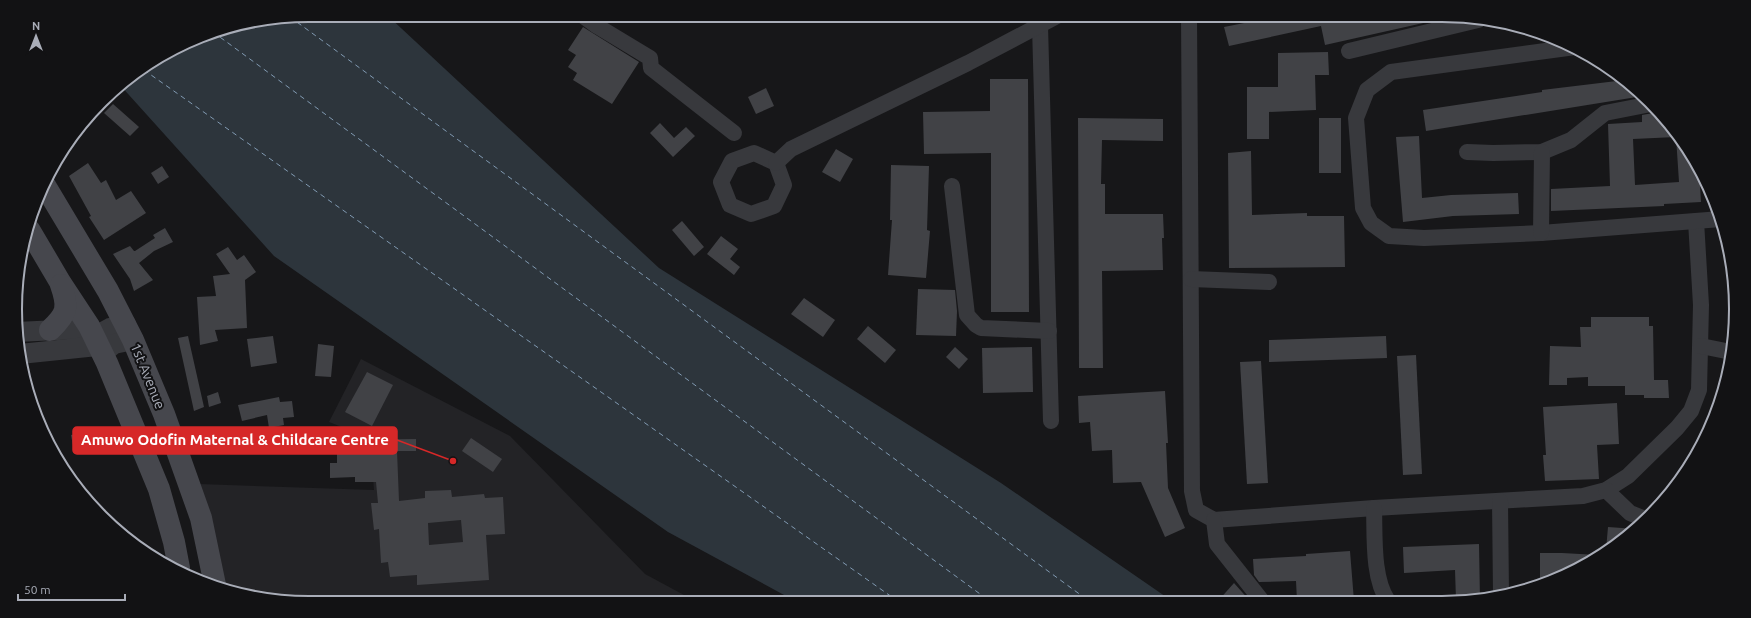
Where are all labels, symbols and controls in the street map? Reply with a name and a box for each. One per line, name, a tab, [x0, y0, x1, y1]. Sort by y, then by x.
north arrow	[16, 16, 56, 56]
text: N	[32, 20, 40, 32]
street label: 1st Avenue	[127, 341, 169, 411]
callout: Amuwo Odofin Maternal & Childcare Centre	[73, 427, 397, 454]
text: Amuwo Odofin Maternal & Childcare Centre	[81, 431, 389, 448]
scale bar	[18, 576, 125, 602]
text: 50 m	[24, 583, 51, 596]

